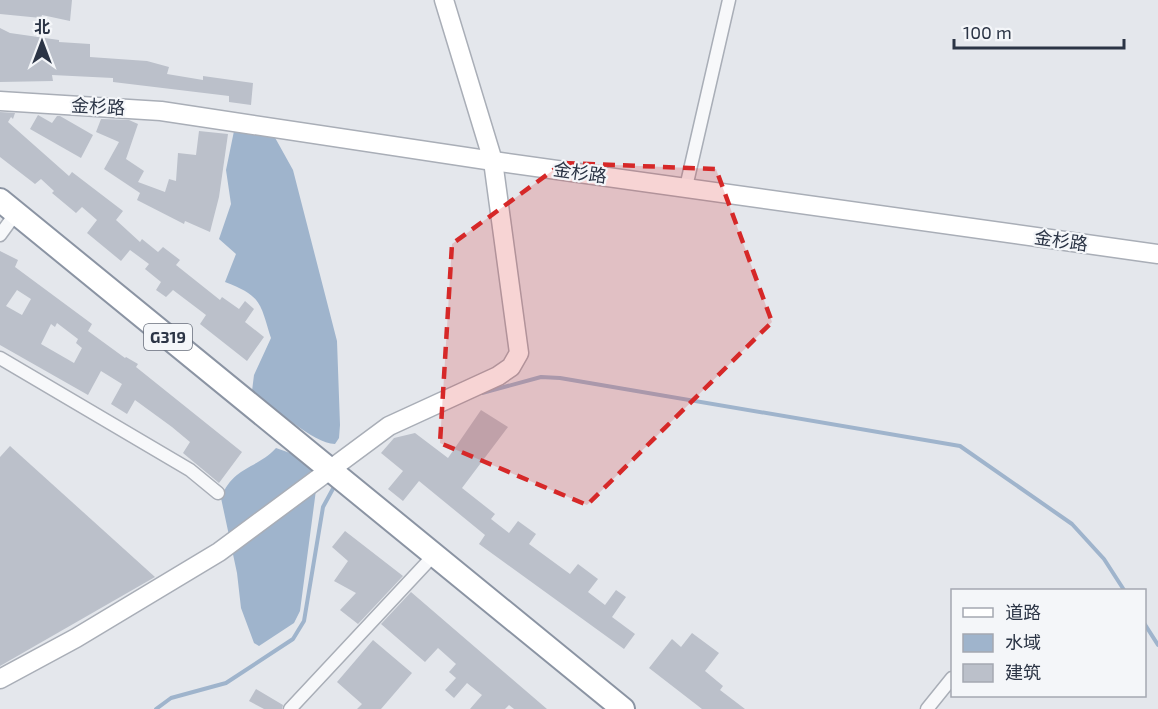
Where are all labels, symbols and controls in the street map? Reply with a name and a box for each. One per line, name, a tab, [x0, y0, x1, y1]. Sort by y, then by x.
north arrow	[12, 12, 72, 72]
scale bar	[954, 12, 1124, 50]
text: 北	[34, 17, 50, 36]
text: 100 m	[963, 21, 1012, 43]
street label: 金杉路	[71, 94, 126, 118]
street label: 金杉路	[552, 157, 608, 187]
street label: 金杉路	[1033, 225, 1089, 255]
road number: G319	[144, 324, 192, 350]
legend	[951, 589, 1146, 697]
text: 道路	[1005, 601, 1041, 623]
text: 水域	[1005, 631, 1041, 653]
text: 建筑	[1005, 661, 1041, 683]

